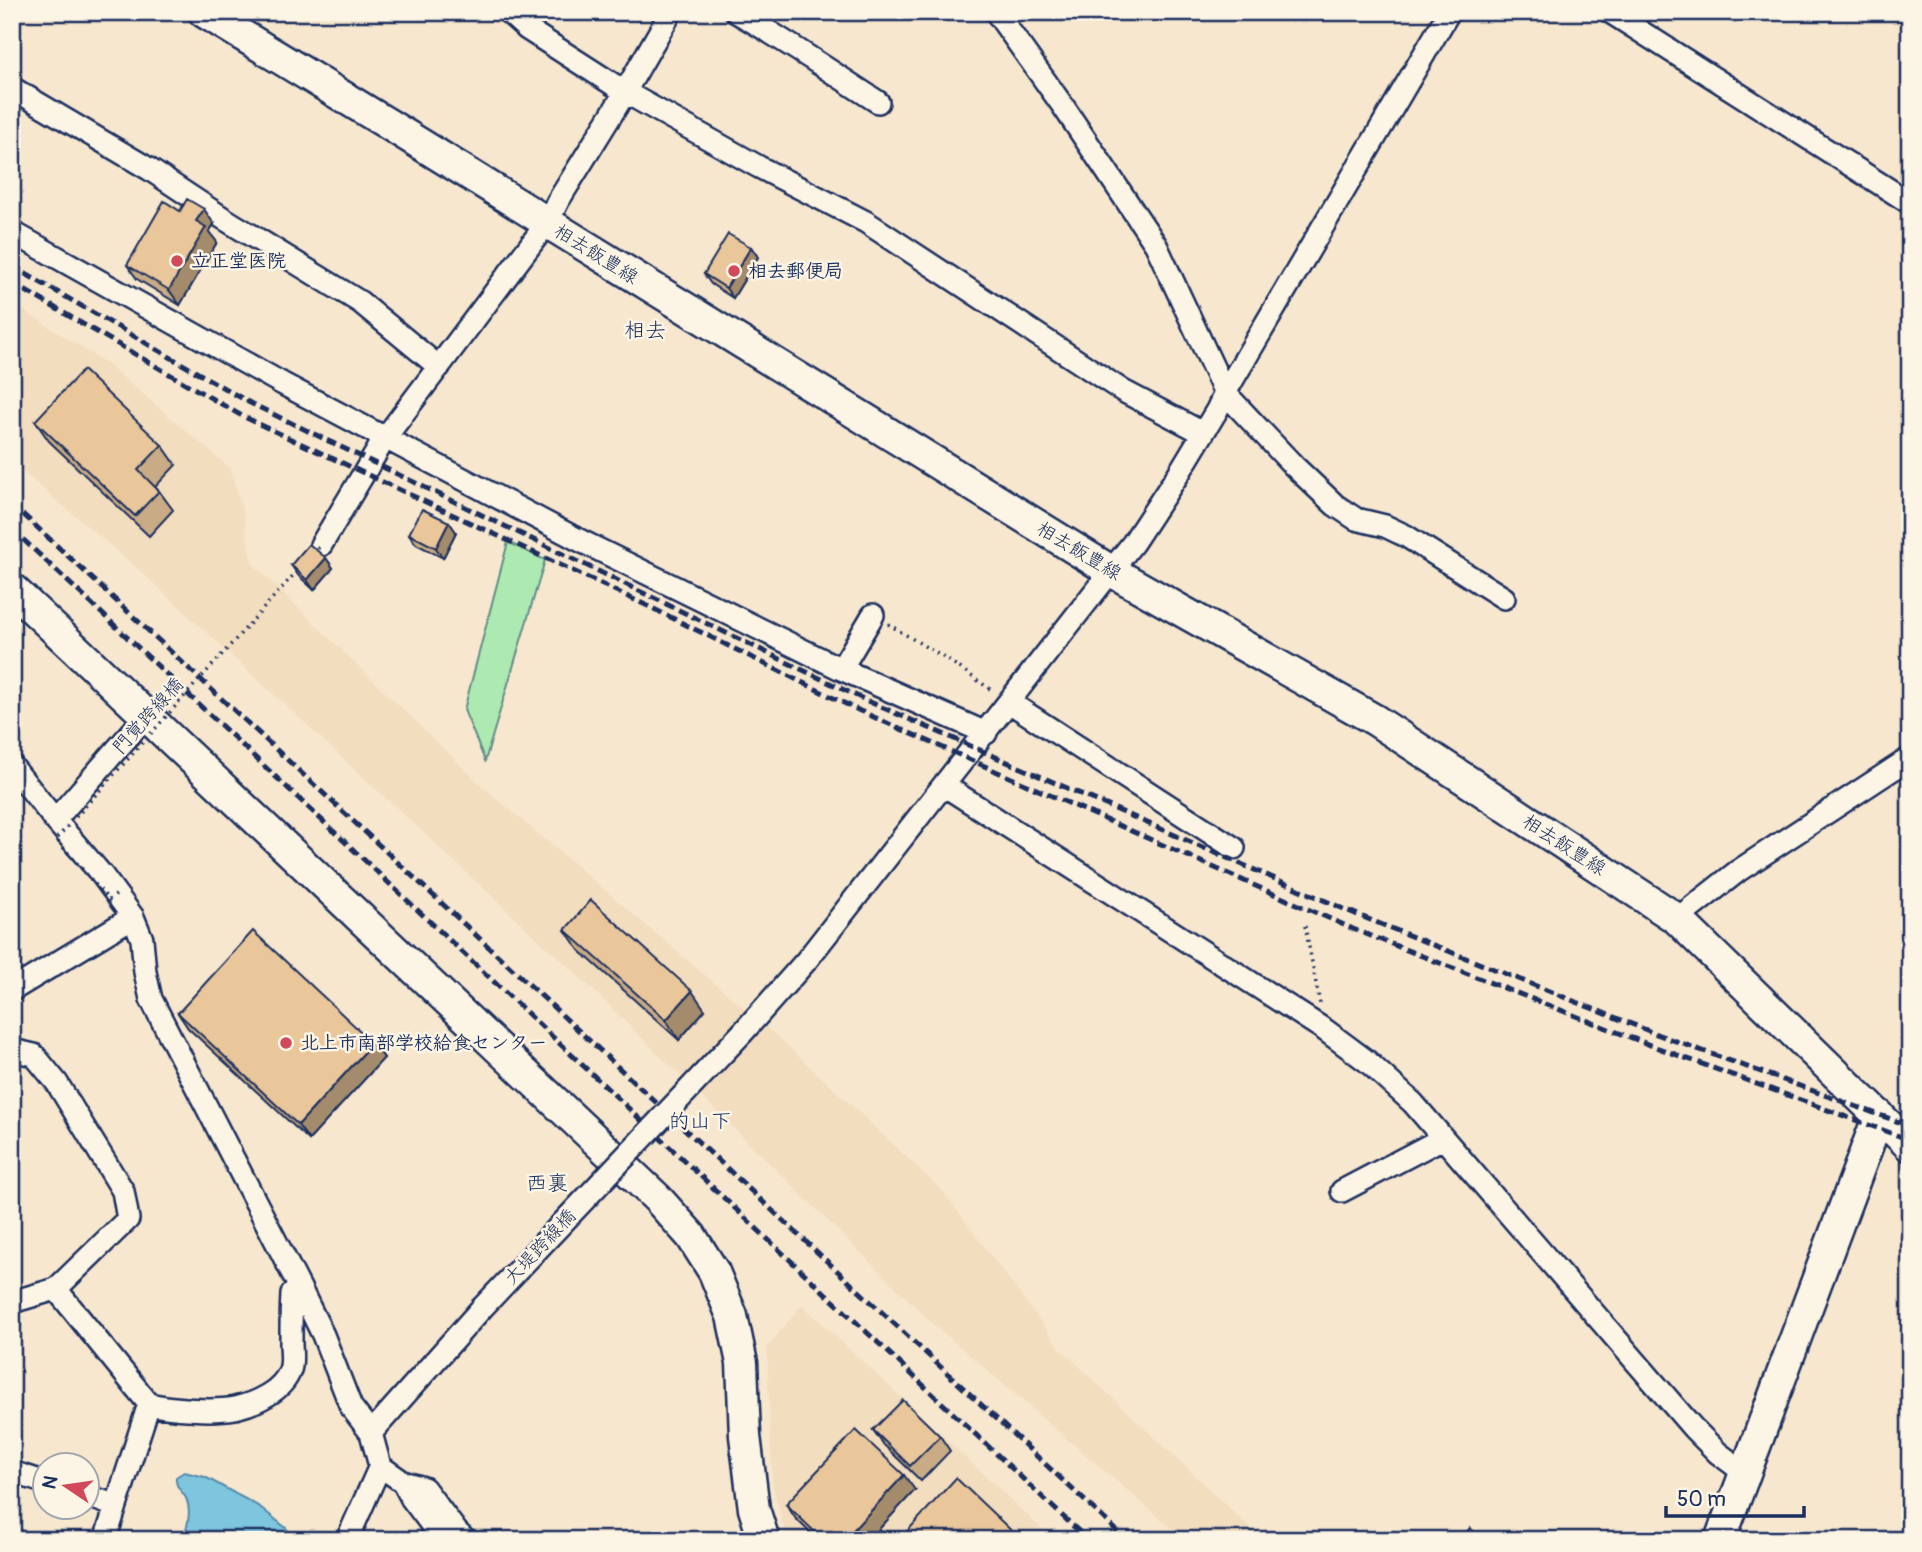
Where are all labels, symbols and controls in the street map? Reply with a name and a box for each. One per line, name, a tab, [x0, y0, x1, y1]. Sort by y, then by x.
street label: 相去飯豊線	[549, 219, 643, 289]
place label: 立正堂医院	[191, 249, 286, 273]
marker: 立正堂医院	[169, 253, 185, 269]
place label: 相去郵便局	[748, 259, 843, 283]
marker: 相去郵便局	[726, 263, 742, 279]
district label: 相去	[624, 317, 666, 344]
street label: 相去飯豊線	[1032, 516, 1126, 586]
street label: 門覚跨線橋	[107, 673, 189, 759]
street label: 相去飯豊線	[1518, 809, 1610, 881]
place label: 北上市南部学校給食センター	[300, 1031, 547, 1055]
marker: 北上市南部学校給食センター	[278, 1035, 294, 1051]
district label: 的山下	[669, 1108, 732, 1135]
district label: 西裏	[526, 1170, 568, 1197]
street label: 大堤跨線橋	[499, 1204, 581, 1290]
north arrow	[32, 1450, 102, 1520]
text: N	[37, 1473, 64, 1491]
scale bar	[1666, 1475, 1805, 1519]
text: 50 m	[1677, 1486, 1726, 1513]

